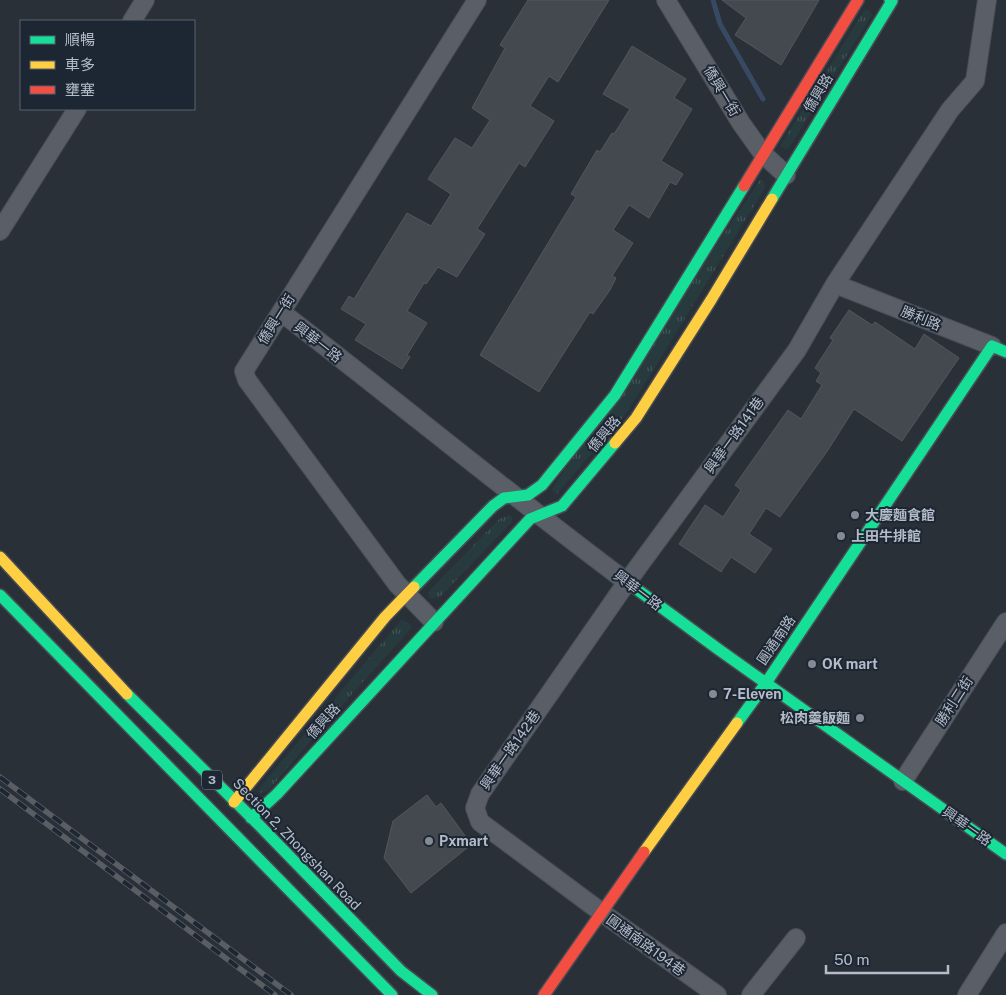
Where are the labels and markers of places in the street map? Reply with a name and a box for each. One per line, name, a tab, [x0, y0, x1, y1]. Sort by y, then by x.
place label: 大慶麵食館	[865, 507, 935, 523]
marker: 大慶麵食館	[849, 509, 861, 521]
place label: 上田牛排館	[851, 528, 921, 544]
marker: 上田牛排館	[835, 530, 847, 542]
place label: OK mart	[822, 656, 878, 672]
marker: OK mart	[806, 658, 818, 670]
place label: 7-Eleven	[723, 686, 782, 702]
marker: 7-Eleven	[707, 688, 719, 700]
place label: 松肉羹飯麵	[780, 710, 850, 726]
marker: 松肉羹飯麵	[854, 712, 866, 724]
place label: Pxmart	[439, 833, 488, 849]
marker: Pxmart	[423, 835, 435, 847]

